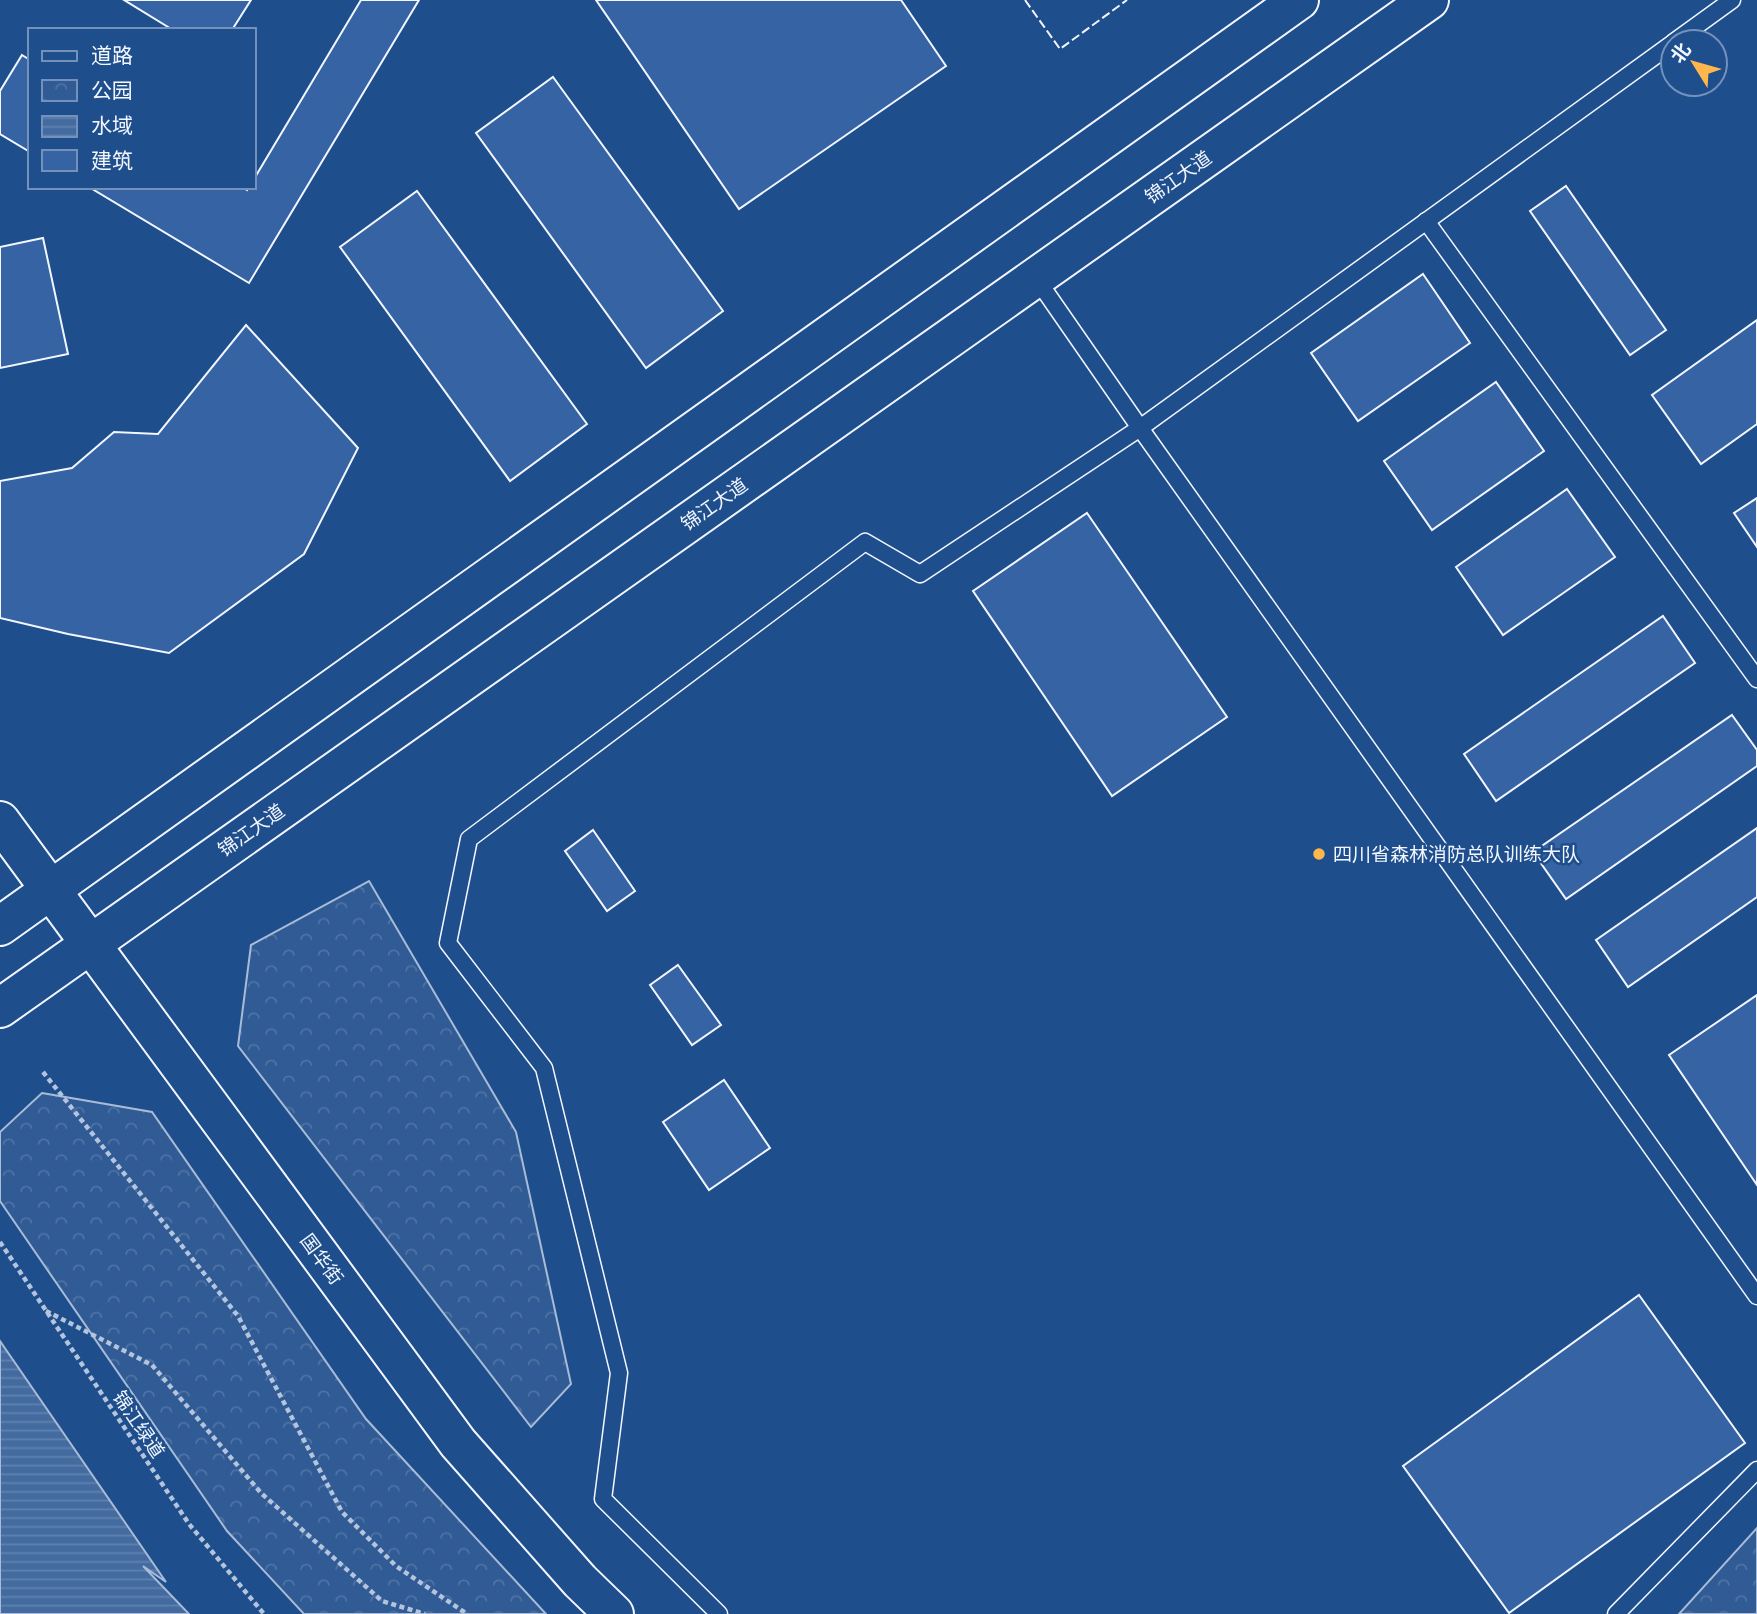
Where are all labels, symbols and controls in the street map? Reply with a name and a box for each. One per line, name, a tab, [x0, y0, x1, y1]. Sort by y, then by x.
legend	[28, 28, 256, 189]
north arrow	[1659, 28, 1729, 98]
text: 北	[1665, 38, 1695, 67]
text: 道路	[91, 42, 133, 67]
text: 公园	[91, 77, 133, 102]
text: 水域	[91, 112, 133, 137]
street label: 锦江大道	[1140, 145, 1215, 208]
text: 建筑	[91, 147, 133, 172]
street label: 锦江大道	[676, 472, 751, 535]
street label: 锦江大道	[213, 798, 288, 861]
place label: 四川省森林消防总队训练大队	[1333, 842, 1580, 865]
marker: 四川省森林消防总队训练大队	[1311, 846, 1327, 862]
street label: 国华街	[296, 1229, 348, 1289]
street label: 锦江绿道	[109, 1386, 170, 1462]

